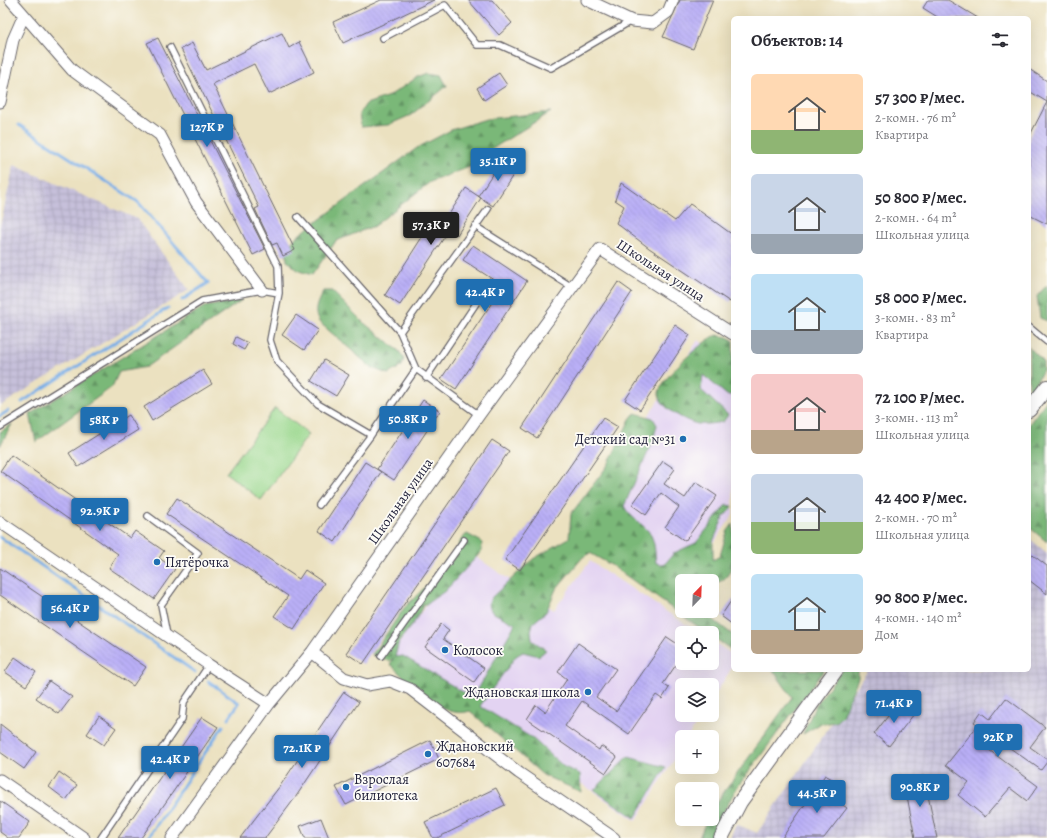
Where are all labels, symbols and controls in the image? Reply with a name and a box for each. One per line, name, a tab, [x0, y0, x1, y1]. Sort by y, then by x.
text: Объектов: 14	[751, 29, 843, 52]
icon: filters	[989, 29, 1011, 51]
text: 57 300 ₽/мес.	[875, 86, 965, 109]
icon: home	[783, 90, 831, 138]
text: 2-комн. · 76 m²	[875, 109, 956, 126]
pin: 127K ₽	[174, 114, 240, 148]
text: 127K ₽	[190, 118, 224, 135]
text: Квартира	[875, 126, 929, 143]
pin: 35.1K ₽	[461, 148, 535, 182]
text: 35.1K ₽	[480, 152, 516, 169]
text: 50 800 ₽/мес.	[875, 186, 967, 209]
icon: home	[783, 190, 831, 238]
text: 2-комн. · 64 m²	[875, 209, 956, 226]
pin: 57.3K ₽	[394, 212, 468, 246]
text: 57.3K ₽	[412, 216, 450, 233]
text: Школьная улица	[875, 226, 970, 243]
street label: Школьная улица	[613, 235, 709, 306]
pin: 42.4K ₽	[448, 279, 522, 313]
text: 42.4K ₽	[465, 283, 505, 300]
text: 58 000 ₽/мес.	[875, 286, 967, 309]
icon: home	[783, 290, 831, 338]
text: 3-комн. · 83 m²	[875, 309, 956, 326]
text: Квартира	[875, 326, 929, 343]
text: 72 100 ₽/мес.	[875, 386, 965, 409]
icon: home	[783, 390, 831, 438]
pin: 50.8K ₽	[371, 406, 445, 440]
pin: 58K ₽	[76, 407, 132, 441]
text: 3-комн. · 113 m²	[875, 409, 958, 426]
text: 50.8K ₽	[388, 410, 428, 427]
text: 58K ₽	[89, 411, 119, 428]
text: Школьная улица	[875, 426, 970, 443]
place label: Детский сад №31	[575, 430, 675, 449]
marker: Детский сад №31	[678, 434, 688, 444]
street label: Школьная улица	[363, 454, 438, 548]
text: 42 400 ₽/мес.	[875, 486, 967, 509]
icon: home	[783, 490, 831, 538]
pin: 92.9K ₽	[63, 498, 137, 532]
text: 92.9K ₽	[80, 502, 120, 519]
text: 2-комн. · 70 m²	[875, 509, 957, 526]
text: Школьная улица	[875, 526, 970, 543]
place label: Пятёрочка	[165, 553, 229, 572]
marker: Пятёрочка	[152, 557, 162, 567]
north arrow	[675, 574, 719, 618]
map controls	[675, 574, 719, 826]
text: 90 800 ₽/мес.	[875, 586, 968, 609]
icon: home	[783, 590, 831, 638]
pin: 56.4K ₽	[33, 595, 107, 629]
text: 56.4K ₽	[51, 599, 89, 616]
text: 4-комн. · 140 m²	[875, 609, 962, 626]
button: locate	[675, 626, 719, 670]
text: Дом	[875, 626, 899, 643]
place label: Колосок	[453, 641, 503, 660]
marker: Колосок	[440, 645, 450, 655]
button: layers	[675, 678, 719, 722]
place label: Ждановская школа	[464, 683, 581, 702]
marker: Ждановская школа	[583, 687, 593, 697]
pin: 71.4K ₽	[857, 690, 931, 724]
text: 71.4K ₽	[875, 694, 913, 711]
pin: 92K ₽	[970, 724, 1026, 758]
text: 92K ₽	[983, 728, 1013, 745]
button: +	[675, 730, 719, 774]
pin: 72.1K ₽	[265, 735, 339, 769]
place label: Ждановский 607684	[436, 737, 514, 772]
text: 72.1K ₽	[283, 739, 321, 756]
pin: 42.4K ₽	[133, 746, 207, 780]
marker: Ждановский 607684	[423, 749, 433, 759]
text: 42.4K ₽	[150, 750, 190, 767]
place label: Взрослая билиотека	[354, 770, 418, 805]
pin: 90.8K ₽	[883, 774, 957, 808]
text: 90.8K ₽	[900, 778, 940, 795]
pin: 44.5K ₽	[780, 780, 854, 814]
marker: Взрослая билиотека	[341, 782, 351, 792]
button: −	[675, 782, 719, 826]
text: 44.5K ₽	[798, 784, 836, 801]

